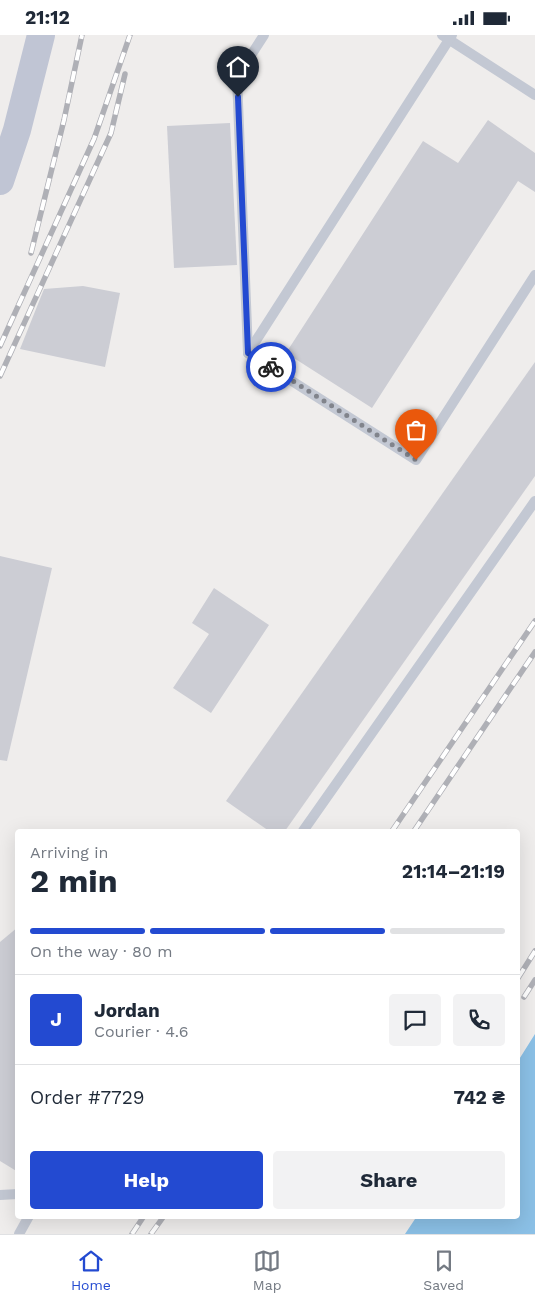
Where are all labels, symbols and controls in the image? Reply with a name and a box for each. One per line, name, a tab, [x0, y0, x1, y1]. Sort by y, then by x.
text: 21:12	[25, 6, 70, 29]
pin	[217, 46, 259, 97]
icon: home	[224, 53, 252, 81]
courier	[246, 342, 296, 392]
icon: bike	[257, 353, 285, 381]
pin	[395, 409, 437, 460]
icon: bag	[402, 416, 430, 444]
text: Arriving in	[30, 843, 108, 862]
text: 21:14–21:19	[402, 860, 505, 883]
text: 2 min	[30, 862, 118, 900]
text: On the way · 80 m	[30, 942, 173, 961]
button: chat	[389, 994, 441, 1046]
button: phone	[453, 994, 505, 1046]
text: Jordan	[94, 999, 160, 1022]
text: J	[50, 1008, 62, 1031]
text: Courier · 4.6	[94, 1022, 189, 1041]
text: Order #7729	[30, 1086, 145, 1109]
text: 742 ₴	[454, 1086, 505, 1109]
button: Help	[30, 1151, 263, 1209]
button: Share	[273, 1151, 505, 1209]
tab: Home	[71, 1247, 111, 1293]
tab: Map	[253, 1247, 281, 1293]
tab: Saved	[423, 1247, 464, 1293]

